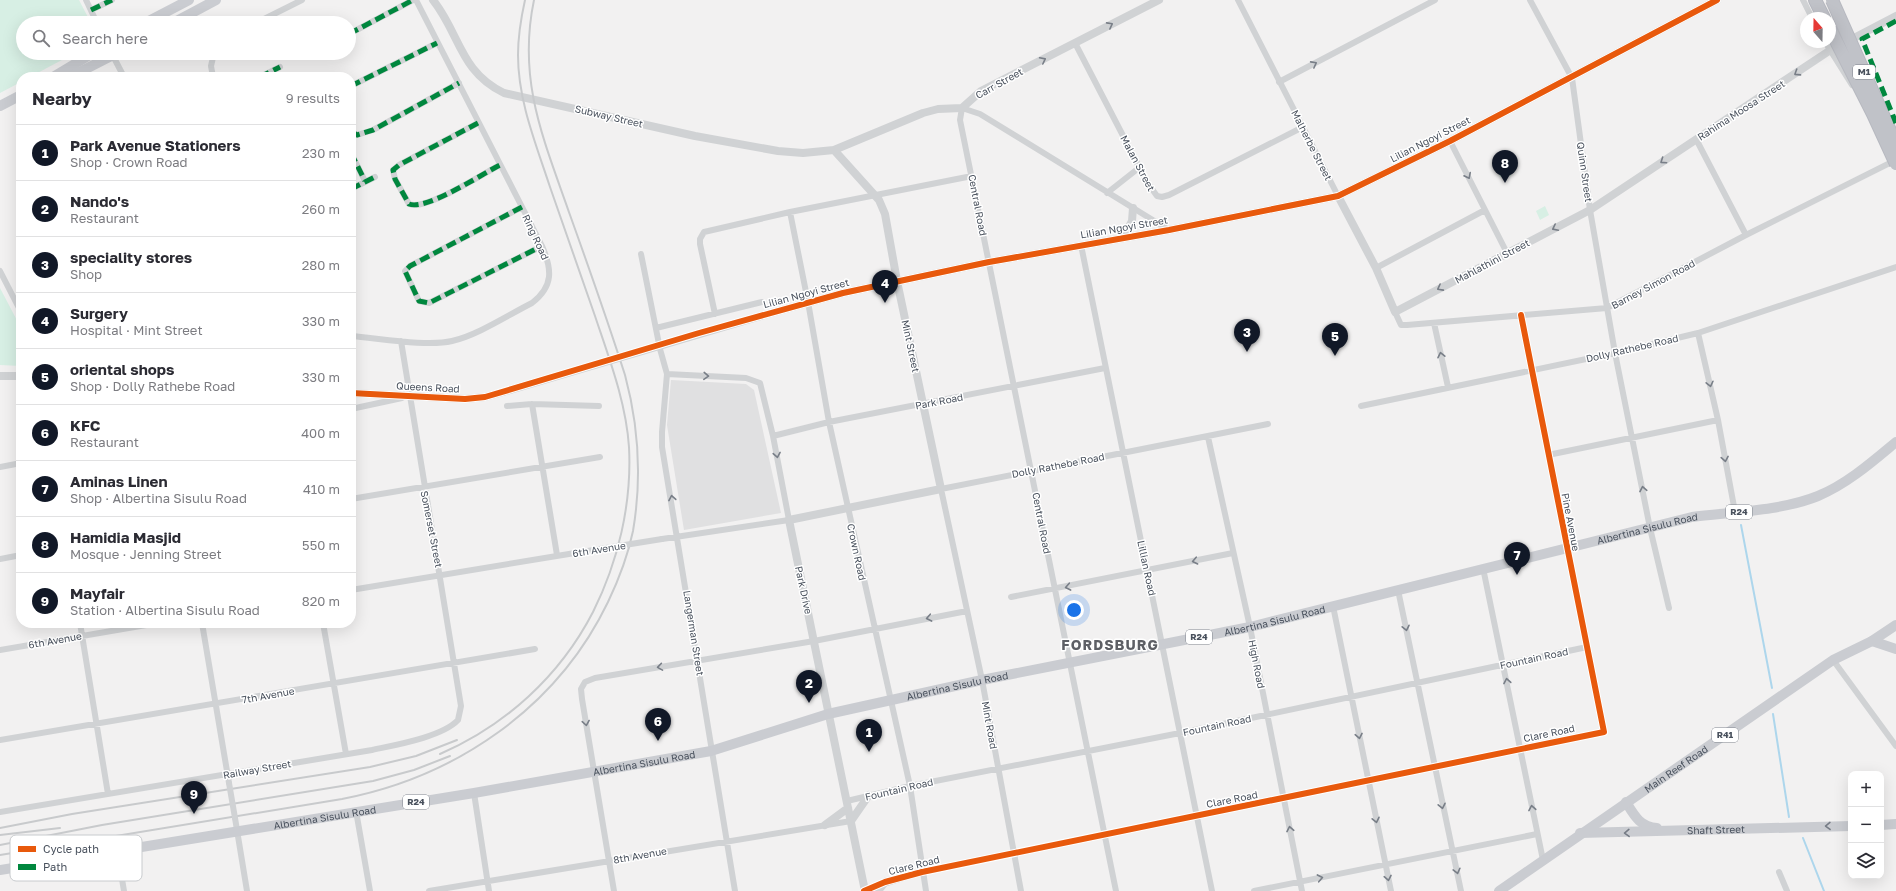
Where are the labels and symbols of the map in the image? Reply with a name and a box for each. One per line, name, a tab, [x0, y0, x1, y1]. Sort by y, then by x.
north arrow	[1800, 12, 1836, 48]
one-way arrow	[1106, 23, 1113, 30]
one-way arrow	[1039, 57, 1047, 64]
one-way arrow	[1310, 61, 1317, 68]
street label: Carr Street	[973, 65, 1025, 101]
road number: M1	[1853, 65, 1875, 79]
one-way arrow	[1794, 68, 1801, 76]
street label: Rahima Moosa Street	[1695, 77, 1787, 143]
street label: Subway Street	[574, 102, 644, 130]
street label: Malherbe Street	[1289, 108, 1335, 182]
street label: Lilian Ngoyi Street	[1388, 114, 1472, 164]
street label: Malan Street	[1118, 133, 1158, 193]
street label: Quinn Street	[1575, 141, 1595, 203]
pin: 8	[1492, 150, 1518, 183]
one-way arrow	[1661, 156, 1668, 163]
one-way arrow	[1463, 172, 1471, 179]
street label: Central Road	[966, 173, 990, 237]
street label: Ring Road	[520, 212, 552, 262]
street label: Lilian Ngoyi Street	[1079, 213, 1169, 241]
one-way arrow	[1552, 223, 1559, 231]
street label: Mahlathini Street	[1453, 236, 1531, 286]
street label: Barney Simon Road	[1609, 257, 1697, 311]
pin: 4	[872, 270, 898, 303]
street label: Lilian Ngoyi Street	[762, 276, 850, 310]
one-way arrow	[1437, 283, 1444, 291]
street label: Mint Street	[900, 319, 922, 373]
pin: 3	[1234, 319, 1260, 352]
pin: 5	[1322, 323, 1348, 356]
street label: Dolly Rathebe Road	[1585, 332, 1679, 364]
one-way arrow	[1438, 352, 1446, 358]
one-way arrow	[703, 372, 709, 380]
street label: Queens Road	[396, 379, 460, 395]
one-way arrow	[1705, 380, 1713, 387]
street label: Park Road	[914, 390, 964, 412]
street label: Dolly Rathebe Road	[1010, 450, 1106, 480]
one-way arrow	[772, 452, 781, 458]
one-way arrow	[1720, 455, 1729, 462]
one-way arrow	[1639, 486, 1647, 492]
street label: Somerset Street	[419, 489, 445, 569]
street label: Central Road	[1030, 491, 1054, 555]
street label: Pine Avenue	[1559, 492, 1583, 552]
one-way arrow	[668, 495, 677, 501]
road number: R24	[1726, 505, 1752, 519]
street label: Albertina Sisulu Road	[1596, 510, 1698, 546]
street label: Crown Road	[845, 523, 869, 581]
street label: 6th Avenue	[571, 539, 627, 559]
street label: Lillian Road	[1135, 539, 1159, 597]
pin: 7	[1504, 542, 1530, 575]
one-way arrow	[1192, 556, 1198, 564]
street label: Park Drive	[793, 565, 815, 615]
one-way arrow	[1065, 582, 1071, 590]
street label: Langerman Street	[681, 589, 707, 677]
your location	[1064, 600, 1084, 620]
street label: Albertina Sisulu Road	[1223, 603, 1326, 638]
one-way arrow	[925, 614, 932, 622]
one-way arrow	[1402, 625, 1410, 631]
street label: 6th Avenue	[27, 629, 83, 651]
road number: R24	[1186, 630, 1212, 644]
district label: FORDSBURG	[1061, 636, 1159, 653]
street label: High Road	[1246, 639, 1268, 689]
street label: Fountain Road	[1499, 645, 1569, 671]
one-way arrow	[657, 663, 663, 671]
street label: Albertina Sisulu Road	[905, 669, 1009, 702]
pin: 2	[796, 670, 822, 703]
one-way arrow	[1503, 678, 1512, 684]
street label: 7th Avenue	[241, 684, 295, 706]
street label: Mint Road	[980, 700, 1000, 750]
pin: 6	[645, 708, 671, 741]
street label: Fountain Road	[1182, 712, 1252, 738]
pin: 1	[856, 719, 882, 752]
one-way arrow	[582, 720, 590, 726]
street label: Clare Road	[1522, 722, 1576, 744]
road number: R41	[1712, 728, 1738, 742]
one-way arrow	[1354, 733, 1363, 739]
street label: Main Reef Road	[1642, 743, 1710, 795]
street label: Albertina Sisulu Road	[592, 748, 696, 778]
street label: Railway Street	[222, 757, 292, 781]
street label: Fountain Road	[864, 775, 934, 803]
pin: 9	[181, 781, 207, 814]
street label: Clare Road	[1205, 788, 1259, 810]
road number: R24	[403, 795, 429, 809]
one-way arrow	[1438, 802, 1446, 809]
street label: Albertina Sisulu Road	[273, 803, 377, 831]
one-way arrow	[1528, 805, 1537, 812]
one-way arrow	[1371, 817, 1379, 823]
one-way arrow	[1825, 822, 1831, 830]
street label: Shaft Street	[1687, 823, 1745, 836]
one-way arrow	[1286, 826, 1295, 833]
one-way arrow	[1624, 829, 1630, 837]
legend	[10, 835, 142, 881]
text: Cycle path	[43, 842, 99, 855]
street label: 8th Avenue	[612, 844, 668, 866]
street label: Clare Road	[887, 853, 941, 877]
text: Path	[43, 860, 67, 873]
one-way arrow	[1452, 868, 1460, 874]
one-way arrow	[1317, 874, 1323, 882]
one-way arrow	[1384, 875, 1392, 881]

